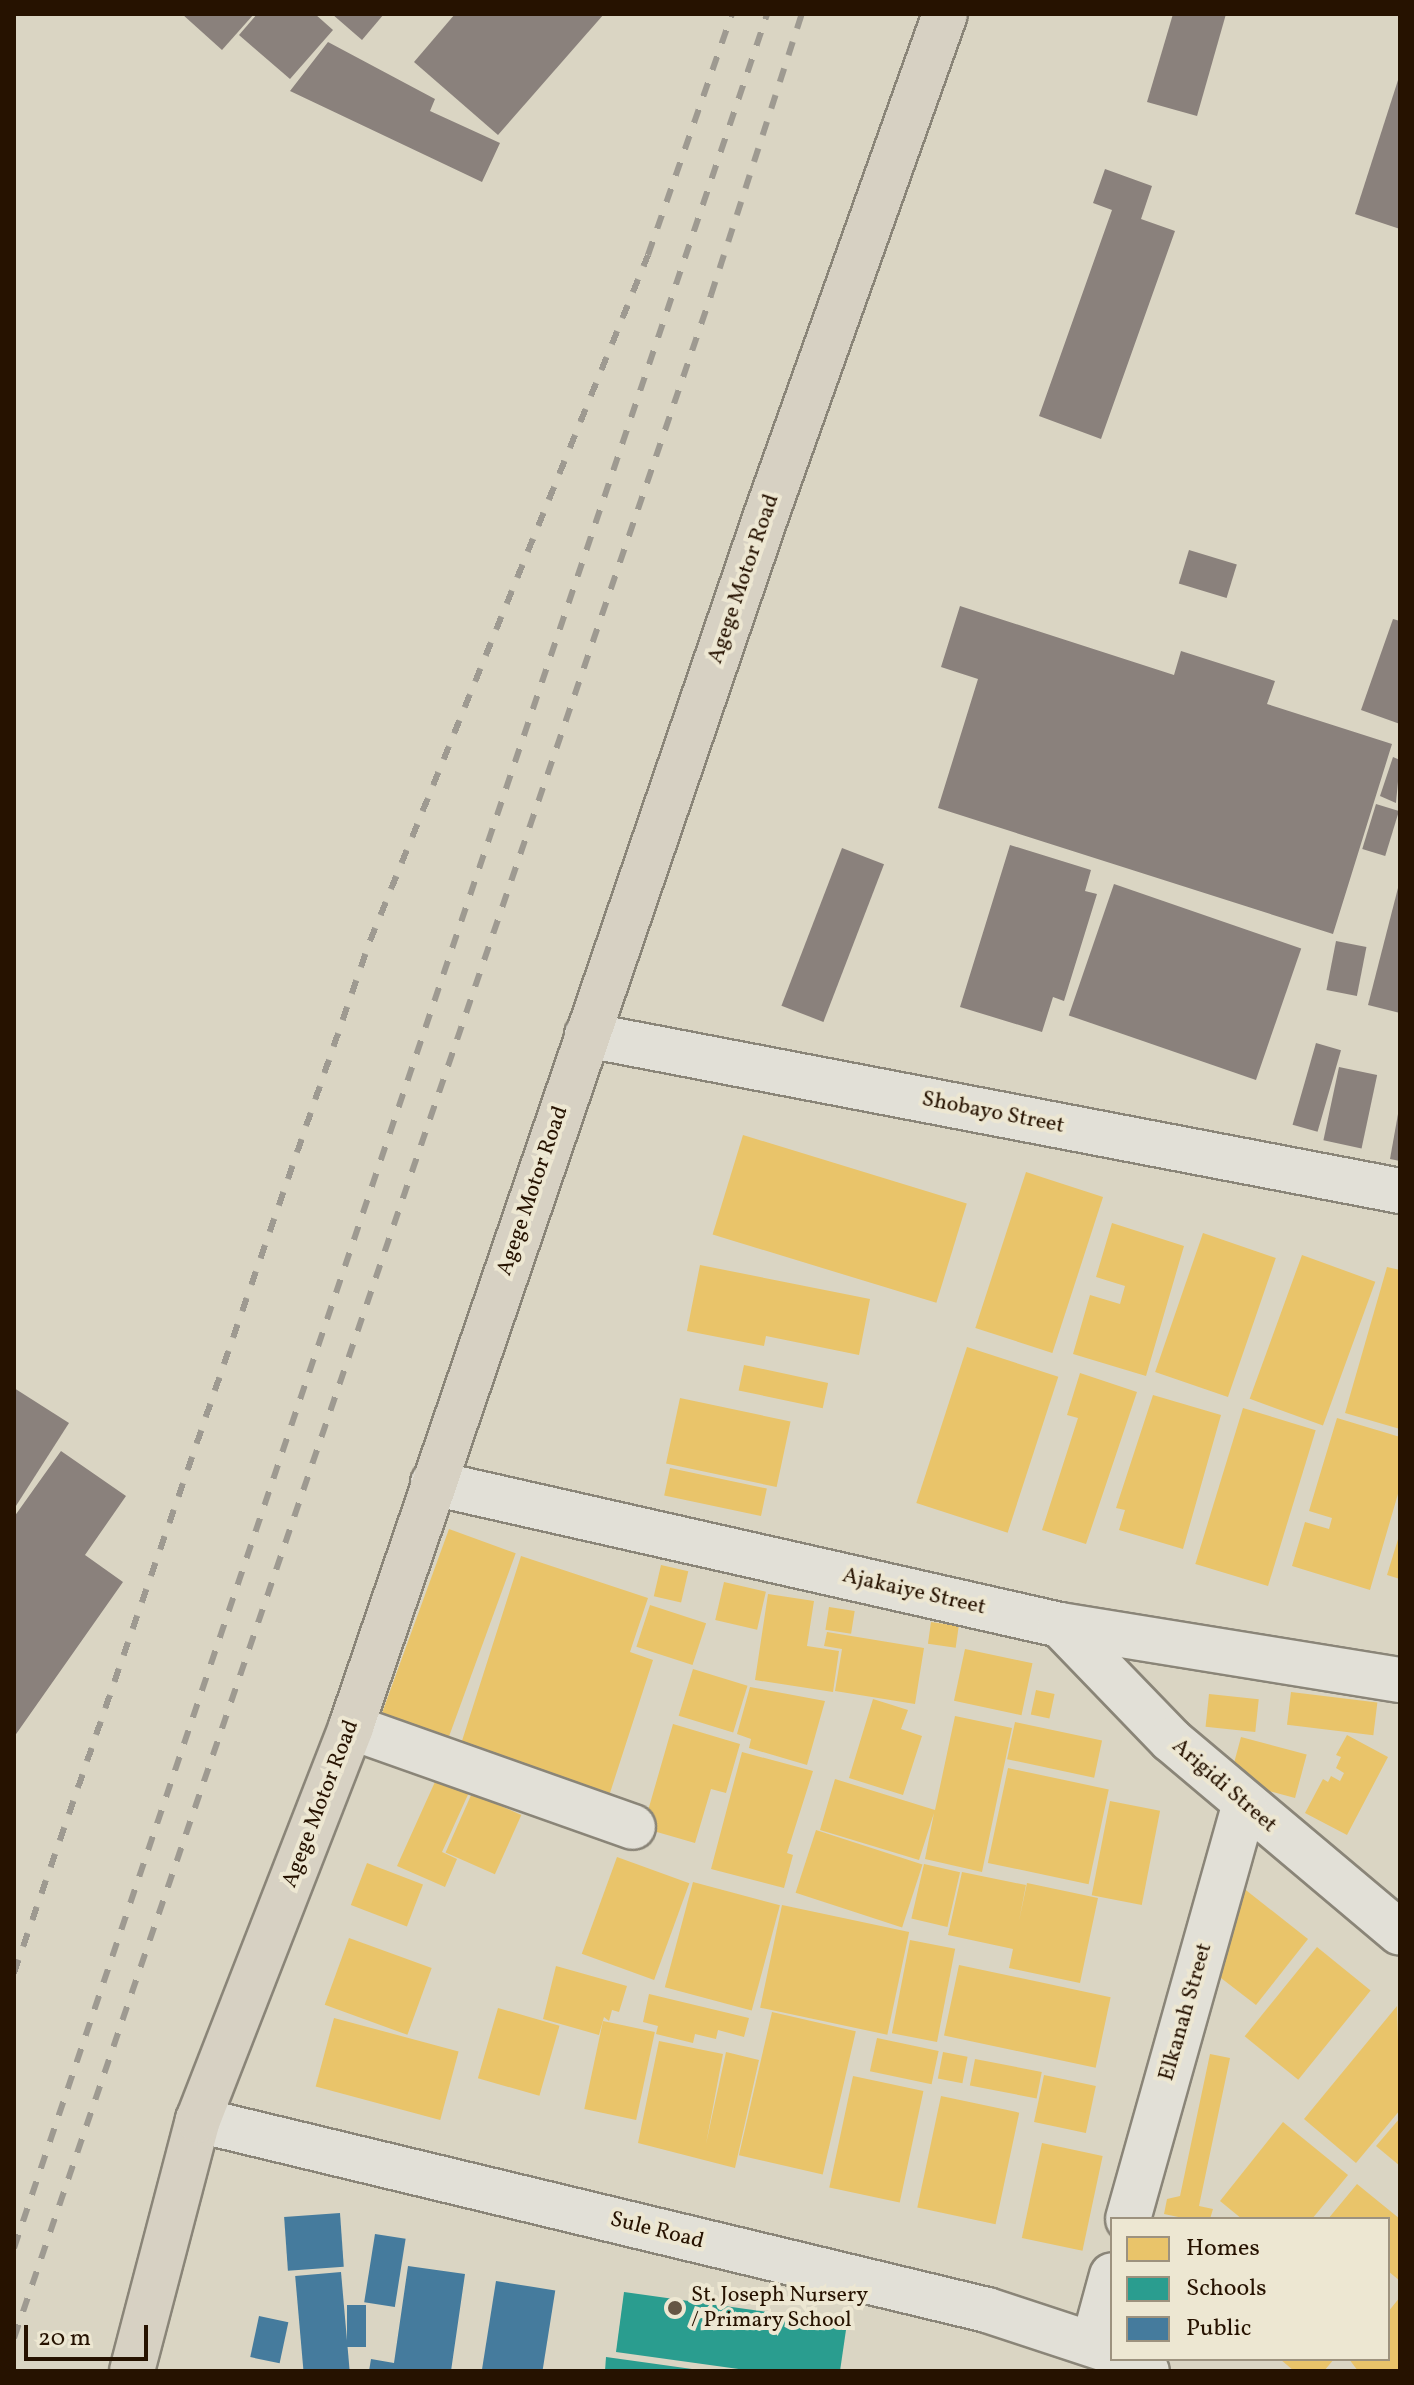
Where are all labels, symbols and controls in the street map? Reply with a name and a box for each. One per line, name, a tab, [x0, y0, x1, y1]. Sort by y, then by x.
street label: Agege Motor Road	[703, 491, 785, 667]
street label: Shobayo Street	[920, 1086, 1066, 1140]
street label: Agege Motor Road	[492, 1103, 574, 1279]
street label: Ajakaiye Street	[840, 1563, 988, 1621]
street label: Agege Motor Road	[277, 1716, 365, 1892]
street label: Arigidi Street	[1166, 1733, 1282, 1839]
street label: Elkanah Street	[1154, 1940, 1218, 2084]
street label: Sule Road	[607, 2207, 707, 2255]
legend	[1110, 2217, 1390, 2361]
text: Homes	[1186, 2232, 1260, 2266]
text: Schools	[1186, 2272, 1266, 2306]
place label: St. Joseph Nursery / Primary School	[691, 2282, 868, 2334]
marker: St. Joseph Nursery / Primary School	[666, 2299, 684, 2317]
scale bar	[28, 2309, 152, 2359]
text: Public	[1186, 2312, 1252, 2346]
text: 20 m	[38, 2322, 91, 2356]

